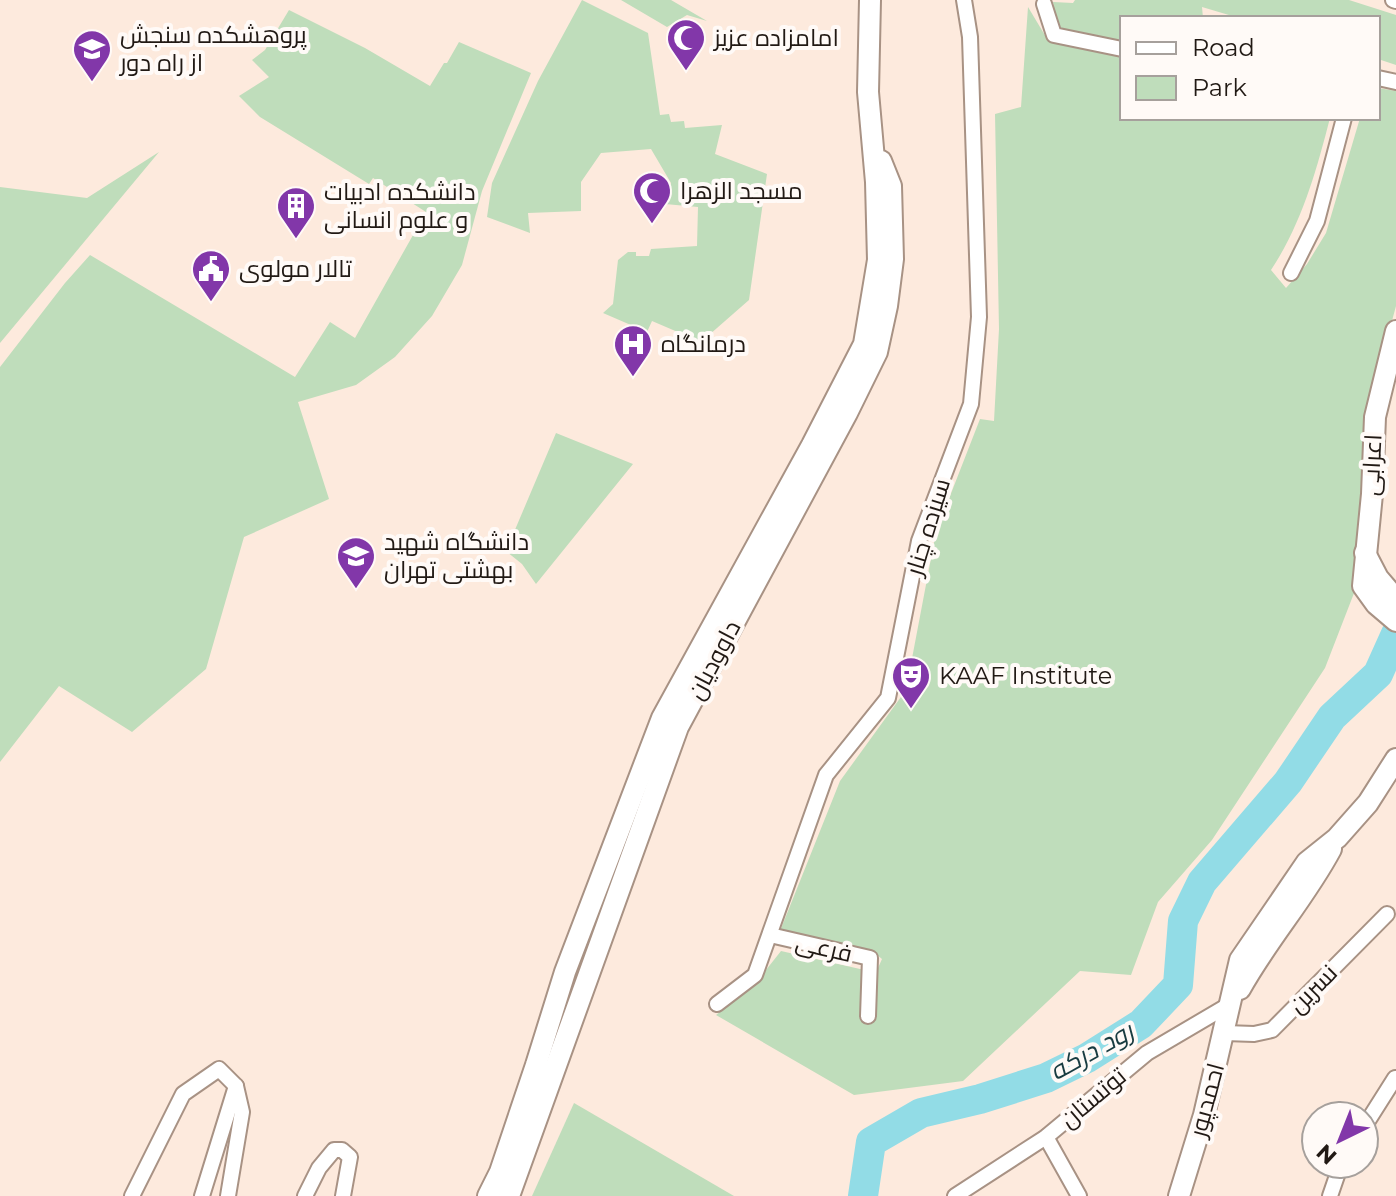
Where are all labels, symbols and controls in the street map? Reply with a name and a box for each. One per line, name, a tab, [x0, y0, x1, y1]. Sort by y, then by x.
legend	[1120, 16, 1380, 120]
mosque icon: امامزاده عزیز	[665, 17, 707, 72]
place label: پروهشکده سنجش از راه دور	[118, 20, 307, 77]
place label: امامزاده عزیز	[712, 23, 839, 52]
school or university icon: پروهشکده سنجش از راه دور	[71, 28, 113, 83]
text: Road	[1192, 33, 1255, 62]
text: Park	[1192, 73, 1247, 102]
mosque icon: مسجد الزهرا	[631, 170, 673, 225]
place label: مسجد الزهرا	[680, 176, 803, 205]
place label: دانشکده ادبیات و علوم انسانی	[324, 177, 476, 236]
building icon: دانشکده ادبیات و علوم انسانی	[275, 185, 317, 240]
public building icon: تالار مولوی	[190, 248, 232, 303]
place label: تالار مولوی	[239, 254, 352, 283]
hospital icon: درمانگاه	[612, 323, 654, 378]
place label: درمانگاه	[661, 329, 746, 358]
street label: اعرابی	[1355, 433, 1388, 497]
street label: سیزده چنار	[898, 475, 958, 581]
place label: دانشگاه شهید بهشتی تهران	[384, 527, 529, 584]
school or university icon: دانشگاه شهید بهشتی تهران	[335, 535, 377, 590]
street label: داوودیان	[681, 615, 746, 704]
theatre icon: KAAF Institute	[890, 655, 932, 710]
place label: KAAF Institute	[939, 661, 1112, 690]
street label: فرعی	[793, 927, 855, 968]
street label: نسرین	[1282, 958, 1343, 1019]
water label: رود درکه	[1043, 1014, 1140, 1087]
street label: احمدپور	[1182, 1060, 1232, 1142]
street label: توتستان	[1054, 1061, 1132, 1134]
north arrow	[1300, 1100, 1380, 1180]
text: N	[1311, 1138, 1342, 1170]

